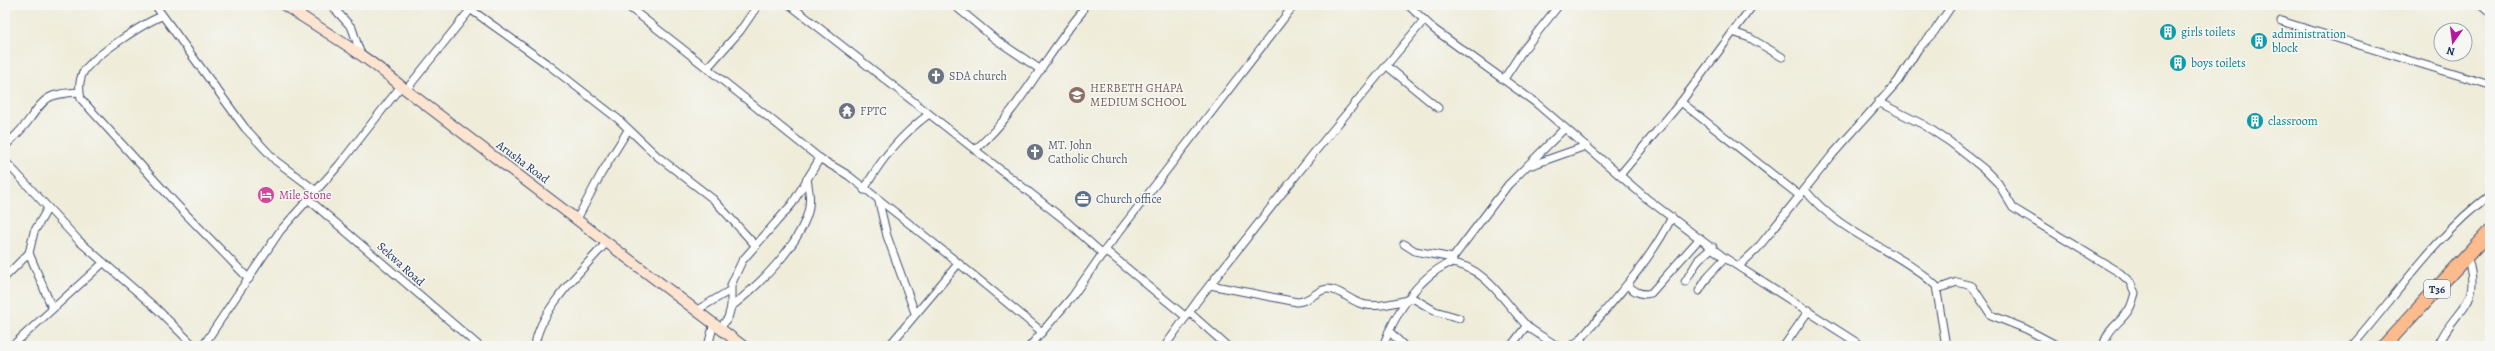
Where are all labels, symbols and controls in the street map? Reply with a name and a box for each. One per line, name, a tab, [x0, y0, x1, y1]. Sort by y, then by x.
building icon: girls toilets	[2158, 22, 2178, 42]
north arrow	[2433, 22, 2473, 62]
place label: girls toilets	[2181, 24, 2236, 40]
place label: administration block	[2272, 26, 2347, 56]
building icon: administration block	[2249, 31, 2269, 51]
text: N	[2445, 43, 2456, 59]
building icon: boys toilets	[2168, 53, 2188, 73]
place label: boys toilets	[2191, 55, 2246, 71]
church icon: SDA church	[926, 66, 946, 86]
place label: SDA church	[949, 68, 1008, 84]
place label: HERBETH GHAPA MEDIUM SCHOOL	[1090, 80, 1187, 110]
school or university icon: HERBETH GHAPA MEDIUM SCHOOL	[1067, 85, 1087, 105]
temple icon: FPTC	[837, 101, 857, 121]
place label: FPTC	[860, 103, 887, 119]
building icon: classroom	[2245, 111, 2265, 131]
place label: classroom	[2268, 113, 2318, 129]
street label: Arusha Road	[493, 136, 553, 187]
place label: MT. John Catholic Church	[1048, 137, 1128, 167]
church icon: MT. John Catholic Church	[1025, 142, 1045, 162]
hotel icon: Mile Stone	[256, 185, 276, 205]
place label: Mile Stone	[279, 187, 331, 203]
office icon: Church office	[1073, 189, 1093, 209]
place label: Church office	[1096, 191, 1162, 207]
street label: Sekwa Road	[374, 238, 429, 290]
road number: T36	[2424, 280, 2450, 298]

